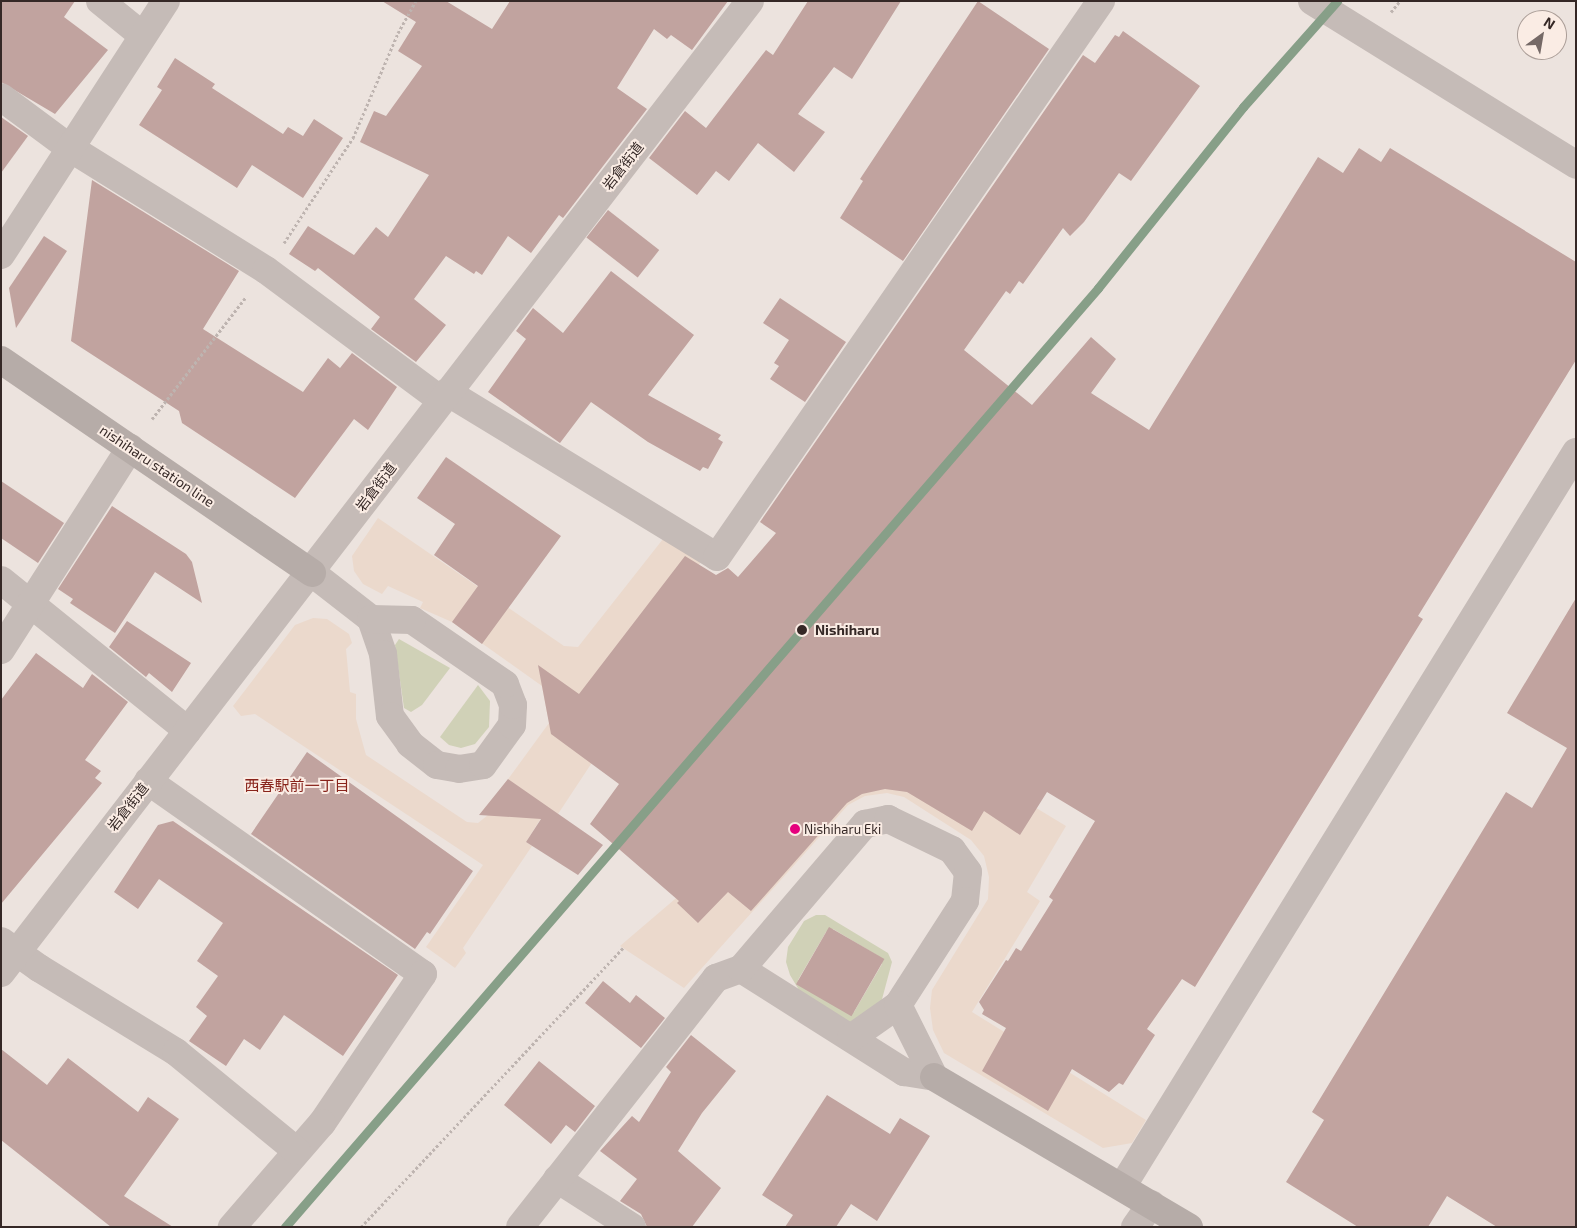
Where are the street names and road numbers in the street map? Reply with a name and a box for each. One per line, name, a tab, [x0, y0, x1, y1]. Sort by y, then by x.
street label: 岩倉街道	[599, 139, 647, 193]
street label: nishiharu station line	[97, 421, 217, 511]
street label: 岩倉街道	[352, 460, 400, 514]
street label: 岩倉街道	[104, 780, 152, 834]

